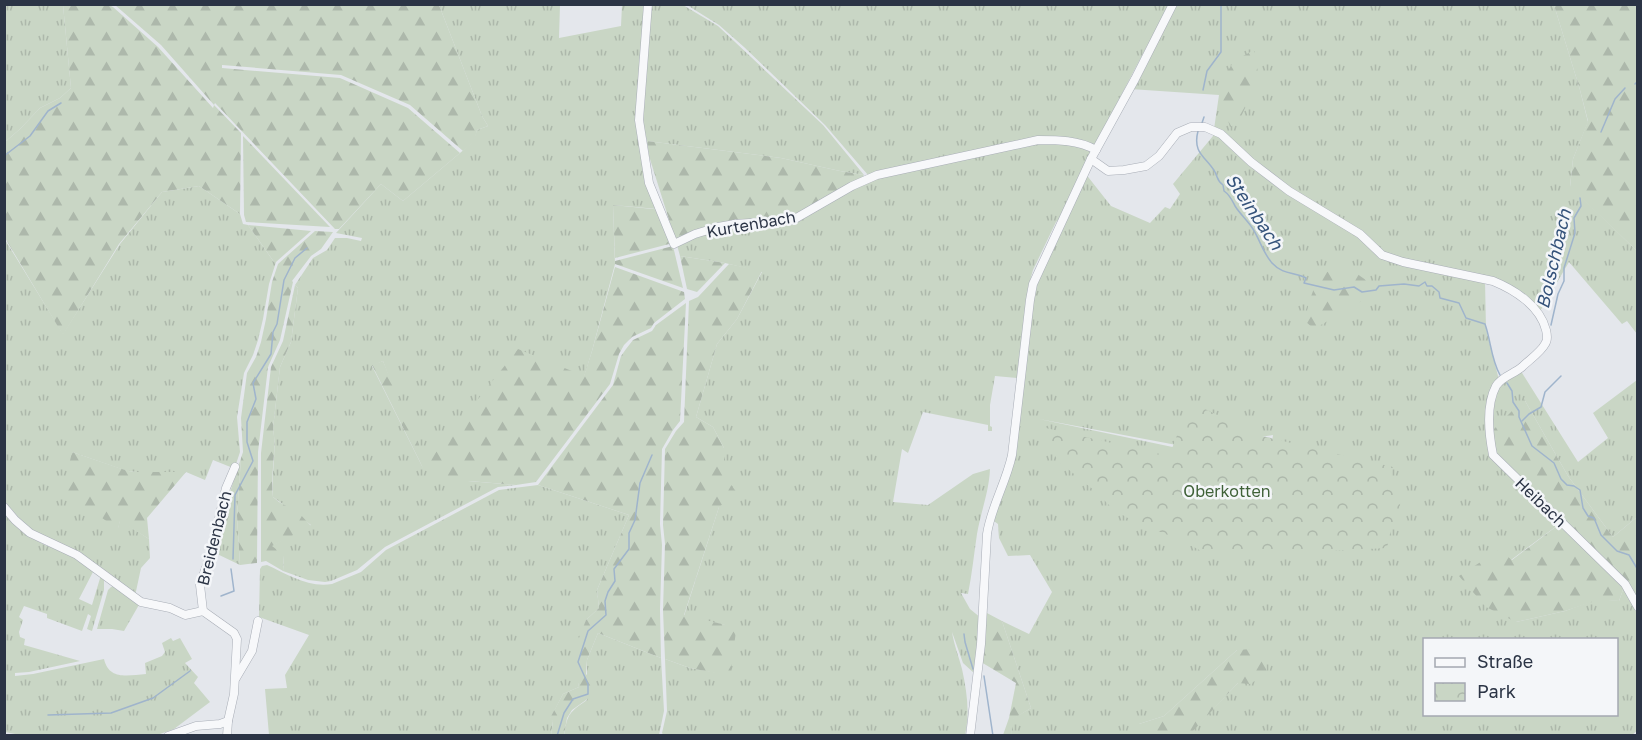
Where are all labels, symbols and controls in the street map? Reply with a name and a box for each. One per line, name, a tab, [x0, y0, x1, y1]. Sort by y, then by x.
water label: Steinbach	[1221, 169, 1289, 254]
street label: Kurtenbach	[705, 206, 797, 242]
water label: Bolschbach	[1531, 206, 1575, 311]
street label: Heibach	[1511, 473, 1571, 531]
park label: Oberkotten	[1183, 481, 1271, 501]
street label: Breidenbach	[193, 489, 235, 587]
legend	[1423, 638, 1618, 716]
text: Straße	[1477, 650, 1533, 672]
text: Park	[1477, 680, 1516, 702]

